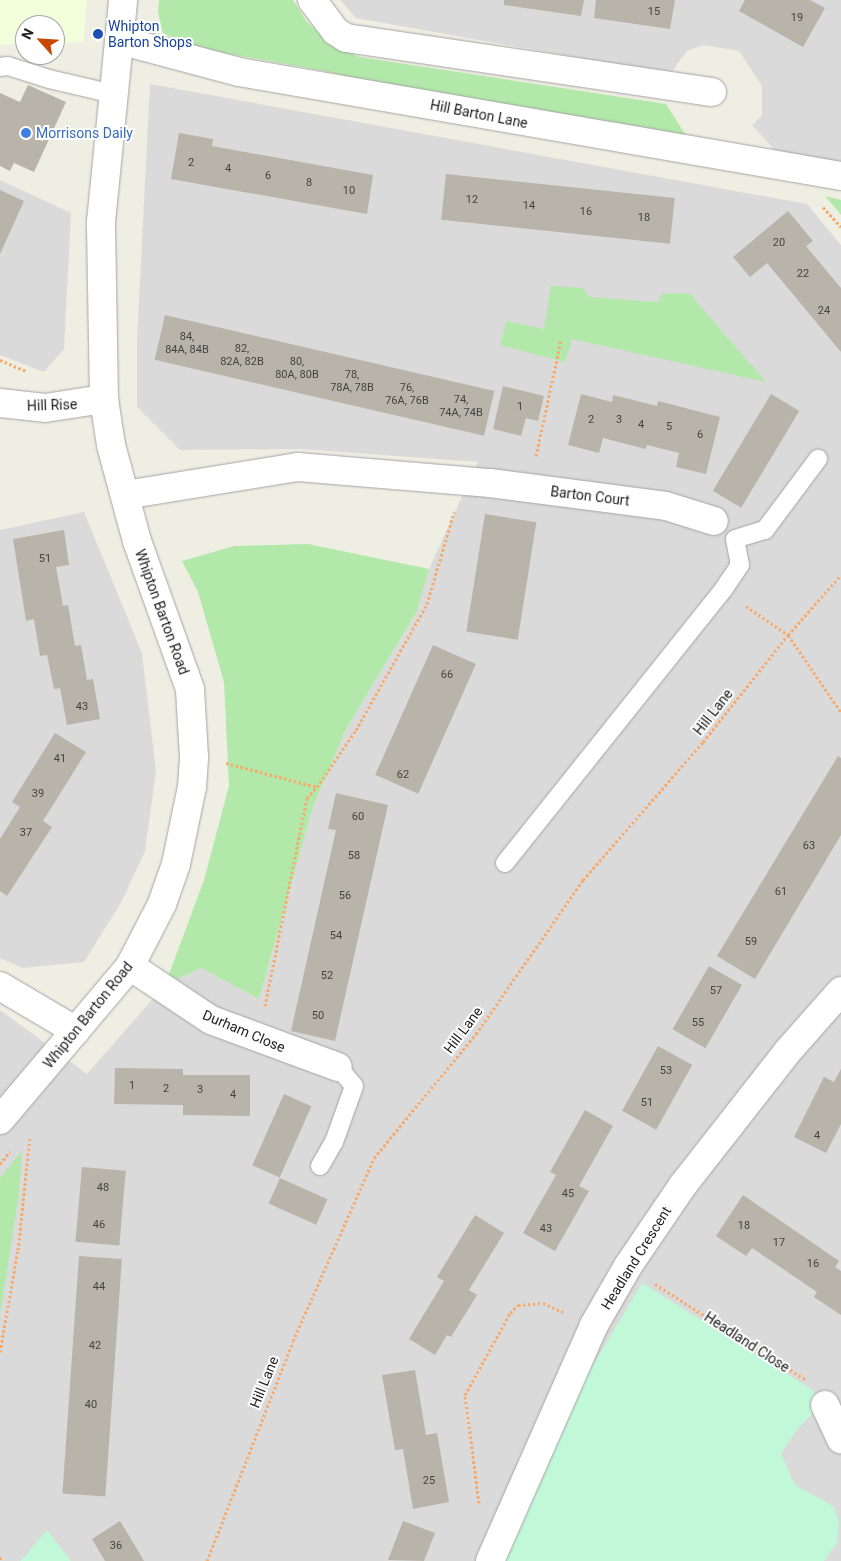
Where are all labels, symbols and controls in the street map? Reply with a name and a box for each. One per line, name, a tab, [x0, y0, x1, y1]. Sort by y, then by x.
house number: 15	[648, 5, 660, 19]
house number: 19	[791, 11, 803, 25]
north arrow	[15, 15, 65, 65]
place label: Whipton Barton Shops	[108, 18, 192, 50]
text: N	[18, 26, 37, 42]
marker: Whipton Barton Shops	[92, 28, 104, 40]
street label: Hill Barton Lane	[429, 96, 529, 132]
place label: Morrisons Daily	[36, 125, 133, 141]
marker: Morrisons Daily	[20, 127, 32, 139]
house number: 2	[188, 156, 194, 170]
house number: 4	[225, 162, 231, 176]
house number: 6	[265, 169, 271, 183]
house number: 8	[306, 176, 312, 190]
house number: 10	[343, 184, 355, 198]
house number: 12	[466, 193, 478, 207]
house number: 14	[523, 199, 535, 213]
house number: 16	[580, 205, 592, 219]
house number: 18	[638, 211, 650, 225]
house number: 20	[773, 236, 785, 250]
house number: 22	[797, 267, 809, 281]
house number: 24	[818, 304, 830, 318]
house number: 84, 84A, 84B	[165, 331, 209, 357]
house number: 82, 82A, 82B	[220, 343, 264, 369]
house number: 80, 80A, 80B	[275, 356, 319, 382]
house number: 78, 78A, 78B	[330, 369, 374, 395]
house number: 76, 76A, 76B	[385, 382, 429, 408]
house number: 74, 74A, 74B	[439, 394, 483, 420]
street label: Hill Rise	[27, 396, 77, 414]
house number: 1	[517, 400, 523, 414]
house number: 2	[588, 413, 594, 427]
house number: 3	[616, 413, 622, 427]
house number: 4	[638, 418, 644, 432]
house number: 5	[666, 420, 672, 434]
house number: 6	[697, 428, 703, 442]
street label: Barton Court	[550, 483, 630, 509]
street label: Whipton Barton Road	[131, 547, 193, 677]
house number: 51	[39, 552, 51, 566]
house number: 66	[441, 668, 453, 682]
street label: Hill Lane	[690, 686, 736, 738]
house number: 43	[76, 700, 88, 714]
house number: 41	[54, 752, 66, 766]
house number: 62	[397, 768, 409, 782]
house number: 39	[32, 787, 44, 801]
house number: 60	[352, 810, 364, 824]
house number: 37	[20, 826, 32, 840]
house number: 63	[803, 839, 815, 853]
house number: 58	[348, 849, 360, 863]
house number: 61	[775, 885, 787, 899]
house number: 56	[339, 889, 351, 903]
house number: 54	[330, 929, 342, 943]
house number: 59	[745, 935, 757, 949]
street label: Whipton Barton Road	[40, 958, 136, 1072]
house number: 52	[321, 969, 333, 983]
house number: 57	[710, 984, 722, 998]
street label: Hill Lane	[440, 1003, 486, 1057]
street label: Durham Close	[200, 1006, 288, 1056]
house number: 50	[312, 1009, 324, 1023]
house number: 55	[692, 1016, 704, 1030]
house number: 53	[660, 1064, 672, 1078]
house number: 1	[129, 1079, 135, 1093]
house number: 2	[163, 1082, 169, 1096]
house number: 3	[197, 1083, 203, 1097]
house number: 4	[230, 1088, 236, 1102]
house number: 51	[641, 1096, 653, 1110]
house number: 4	[814, 1129, 820, 1143]
house number: 48	[97, 1181, 109, 1195]
house number: 45	[562, 1187, 574, 1201]
street label: Headland Crescent	[597, 1203, 675, 1313]
house number: 46	[93, 1218, 105, 1232]
house number: 18	[738, 1219, 750, 1233]
house number: 43	[540, 1222, 552, 1236]
house number: 17	[773, 1236, 785, 1250]
house number: 16	[807, 1257, 819, 1271]
house number: 44	[93, 1280, 105, 1294]
street label: Headland Close	[701, 1308, 793, 1376]
house number: 42	[89, 1339, 101, 1353]
street label: Hill Lane	[246, 1354, 282, 1410]
house number: 40	[85, 1398, 97, 1412]
house number: 25	[423, 1474, 435, 1488]
house number: 36	[110, 1539, 122, 1553]

